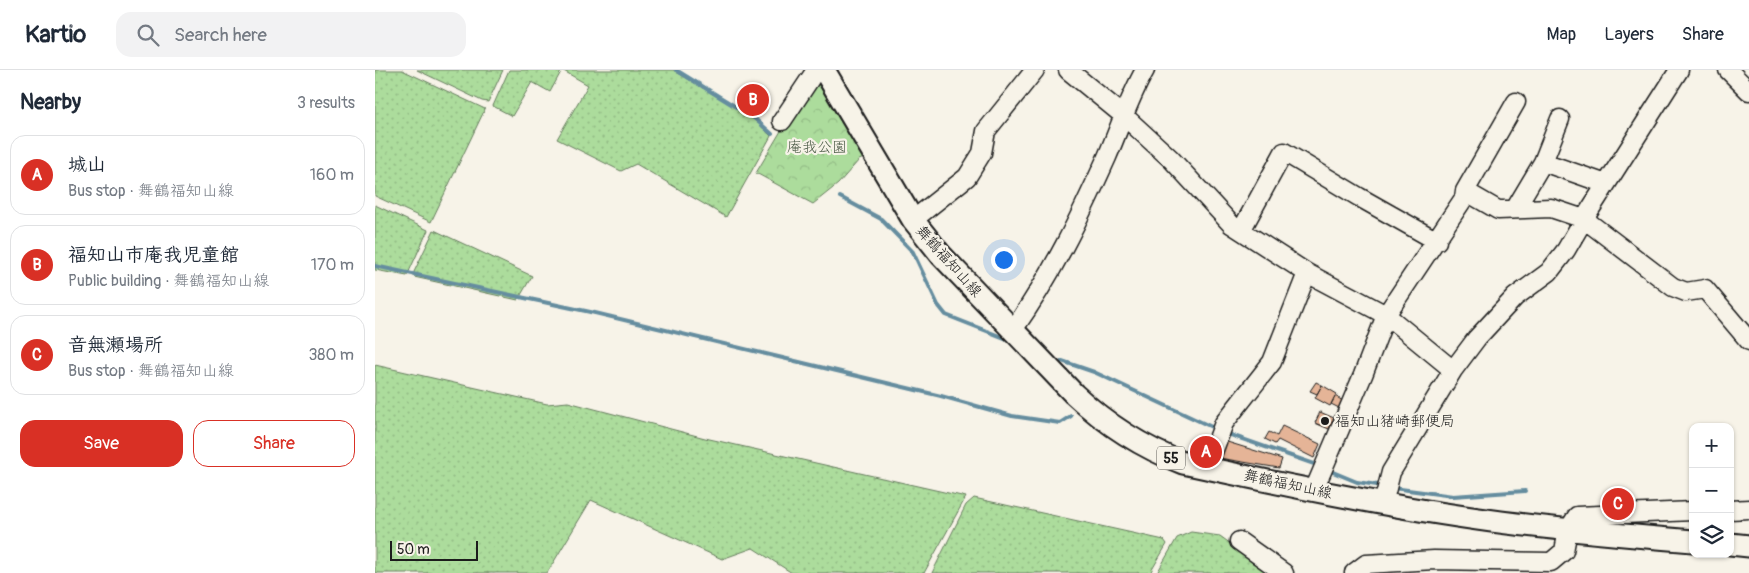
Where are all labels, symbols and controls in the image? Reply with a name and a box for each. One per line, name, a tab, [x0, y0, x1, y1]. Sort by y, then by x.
search box	[116, 12, 466, 57]
text: Kartio	[25, 20, 86, 49]
icon: search	[134, 21, 162, 49]
text: Search here	[174, 23, 267, 47]
text: Map	[1547, 23, 1576, 46]
text: Layers	[1604, 23, 1654, 46]
text: Share	[1682, 23, 1724, 46]
pin: B	[737, 81, 769, 119]
text: Nearby	[20, 89, 81, 116]
text: 3 results	[297, 93, 355, 113]
park label: 庵我公園	[787, 138, 847, 157]
text: 城山	[68, 153, 106, 177]
text: A	[32, 165, 42, 185]
text: 160 m	[310, 165, 354, 185]
text: Bus stop · 舞鶴福知山線	[68, 181, 234, 201]
street label: 舞鶴福知山線	[911, 222, 986, 301]
text: 福知山市庵我児童館	[68, 243, 239, 267]
your location	[991, 247, 1017, 273]
text: B	[32, 255, 42, 275]
text: 170 m	[311, 255, 354, 275]
text: Public building · 舞鶴福知山線	[68, 271, 269, 291]
text: 音無瀬場所	[68, 333, 163, 357]
text: C	[32, 345, 42, 365]
text: 380 m	[308, 345, 354, 365]
text: Bus stop · 舞鶴福知山線	[68, 361, 234, 381]
place label: 福知山猪崎郵便局	[1335, 412, 1455, 431]
marker: 福知山猪崎郵便局	[1319, 415, 1331, 427]
button: Save	[20, 420, 183, 467]
button: Share	[193, 420, 355, 467]
map controls	[1689, 423, 1734, 558]
button: +	[1689, 423, 1734, 468]
pin: A	[1190, 433, 1222, 471]
road number: 55	[1157, 446, 1185, 469]
street label: 舞鶴福知山線	[1242, 466, 1334, 503]
button: −	[1689, 468, 1734, 513]
pin: C	[1602, 485, 1634, 523]
button: layers	[1689, 513, 1734, 558]
scale bar	[390, 538, 477, 561]
text: 50 m	[397, 541, 430, 558]

